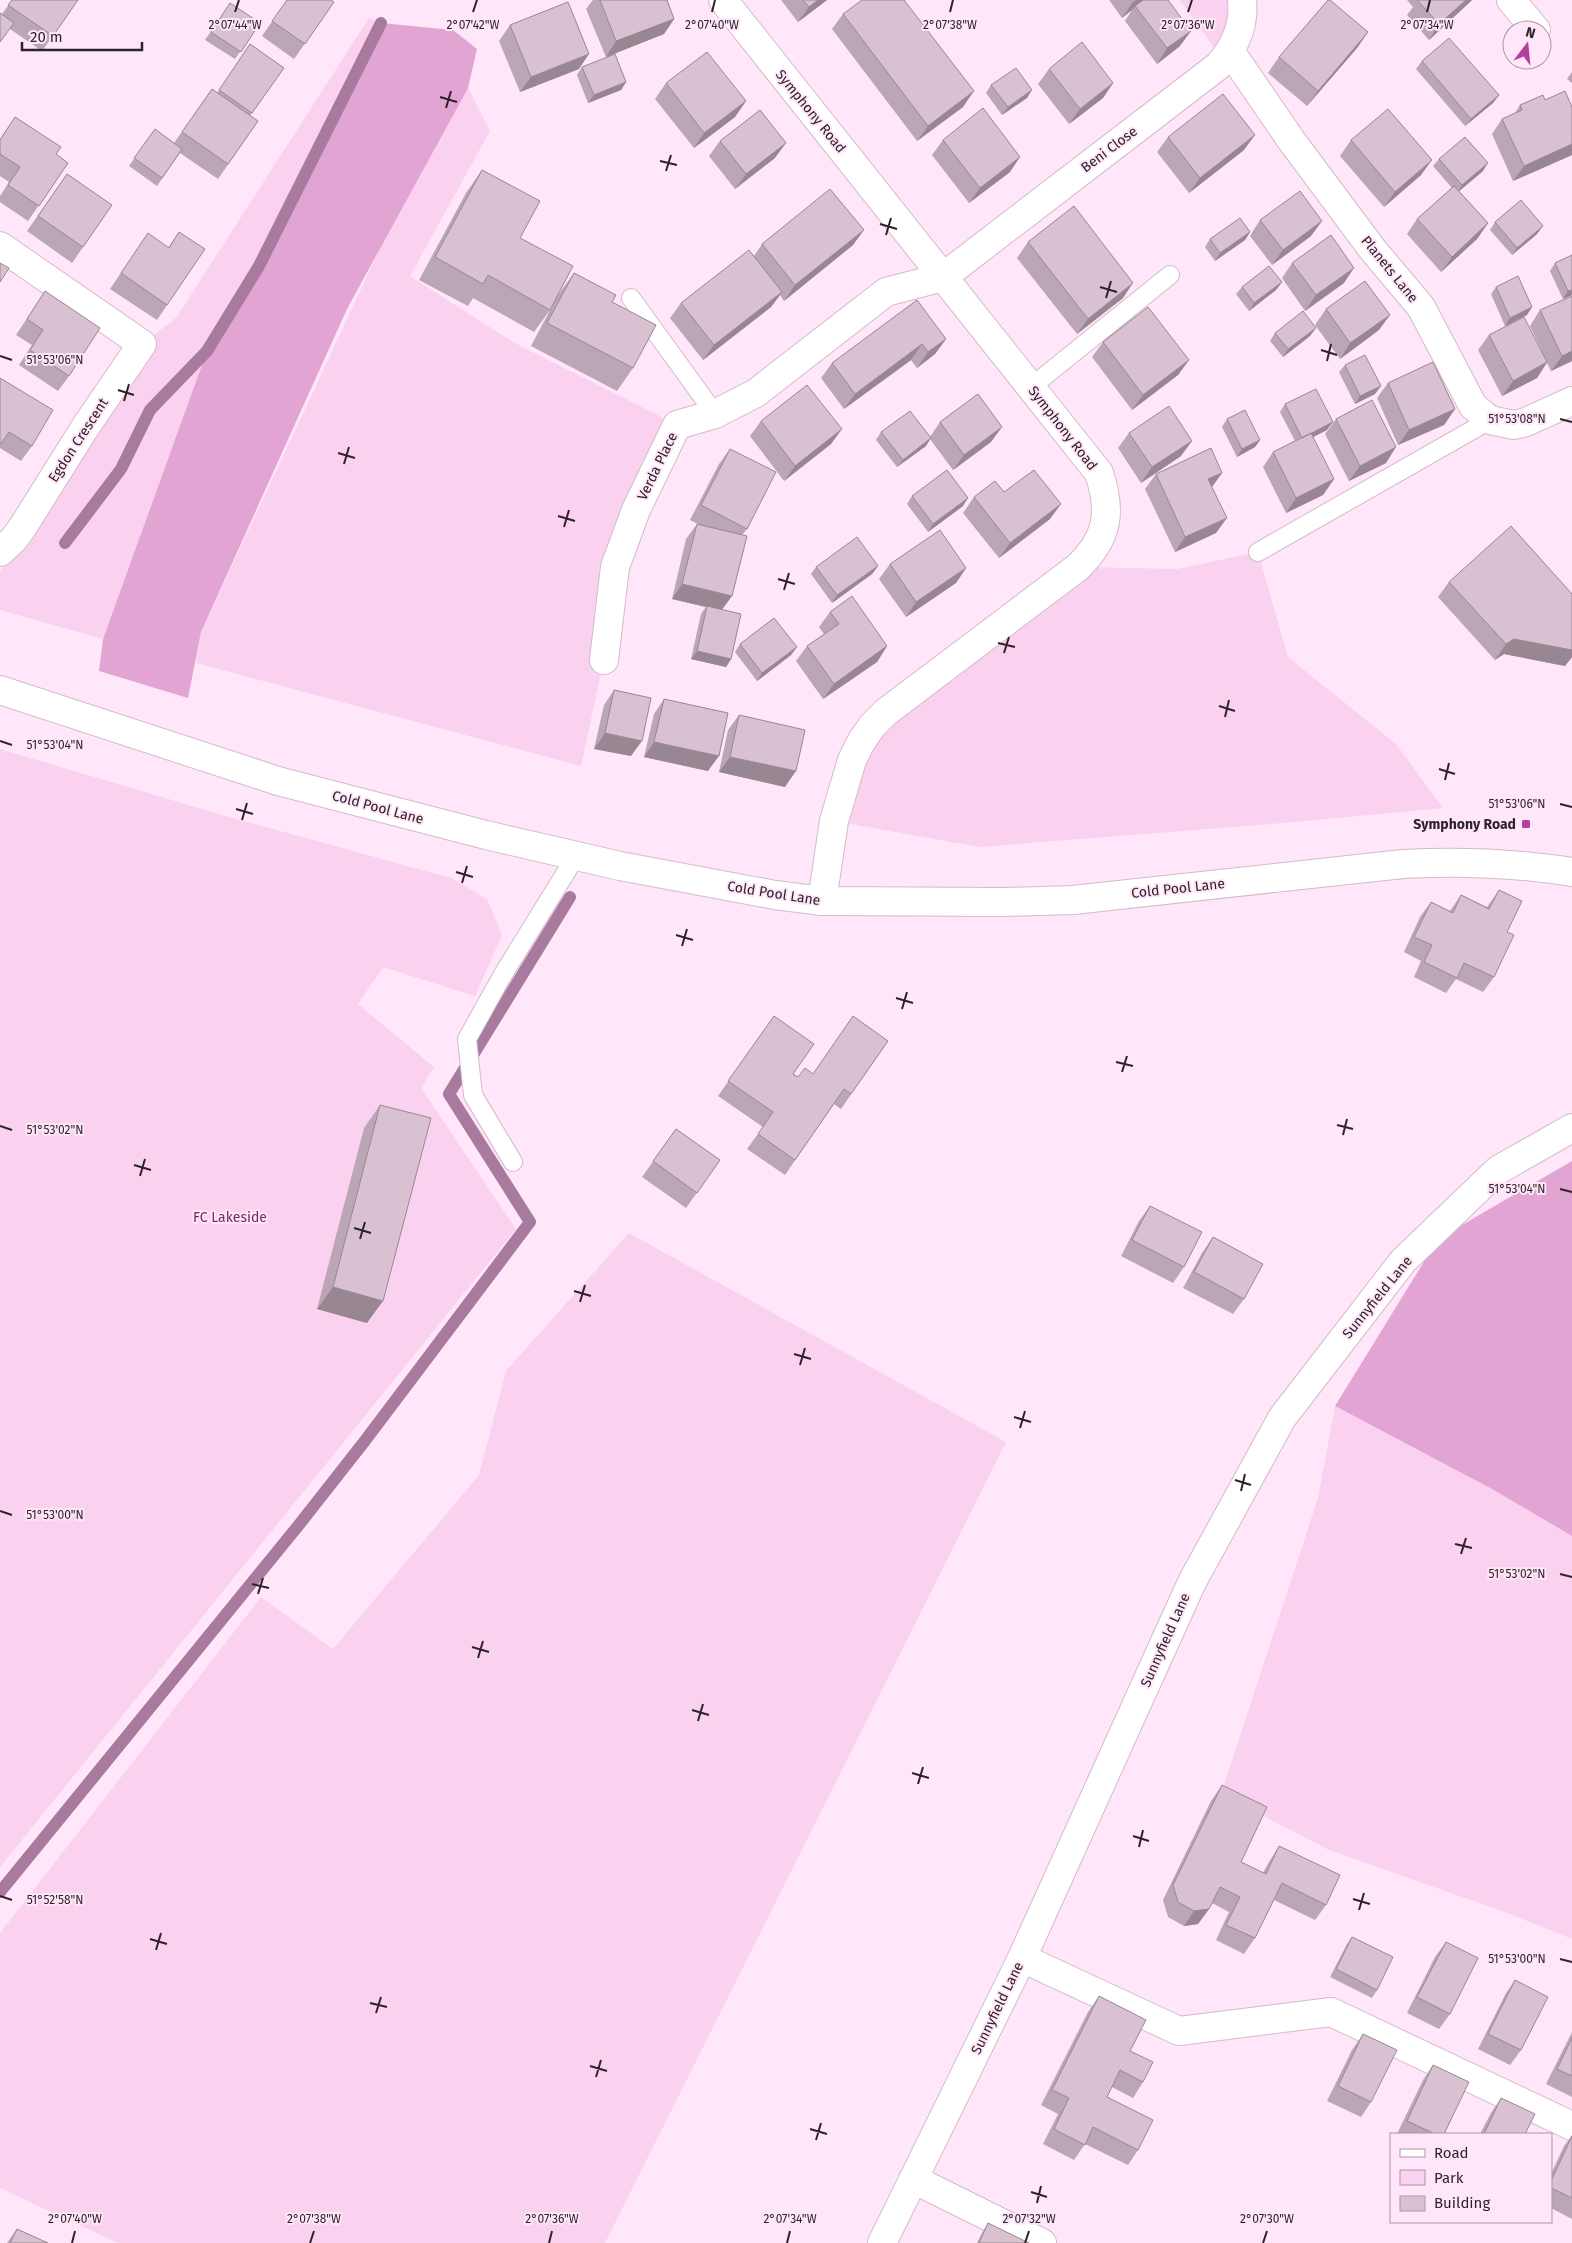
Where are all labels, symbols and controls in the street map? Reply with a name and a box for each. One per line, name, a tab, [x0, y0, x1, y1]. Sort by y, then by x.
text: 2°07'44"W	[208, 18, 262, 32]
text: 2°07'42"W	[446, 18, 500, 32]
text: 2°07'40"W	[685, 18, 739, 32]
text: 2°07'38"W	[923, 18, 977, 32]
text: 2°07'36"W	[1161, 18, 1215, 32]
text: 2°07'34"W	[1400, 18, 1454, 32]
scale bar	[22, 20, 142, 52]
north arrow	[1502, 20, 1552, 70]
text: N	[1524, 24, 1537, 42]
text: 20 m	[30, 28, 63, 46]
street label: Symphony Road	[772, 66, 849, 156]
street label: Beni Close	[1078, 123, 1141, 176]
street label: Planets Lane	[1357, 232, 1422, 306]
text: 51°53'06"N	[26, 353, 84, 367]
street label: Symphony Road	[1024, 383, 1101, 474]
street label: Egdon Crescent	[45, 394, 112, 485]
text: 51°53'08"N	[1488, 412, 1546, 426]
street label: Verda Place	[634, 429, 681, 503]
text: 51°53'04"N	[27, 738, 83, 752]
street label: Cold Pool Lane	[330, 787, 425, 828]
text: 51°53'06"N	[1488, 797, 1546, 811]
place label: Symphony Road	[1413, 816, 1516, 833]
marker: Symphony Road	[1520, 818, 1532, 830]
street label: Cold Pool Lane	[1130, 875, 1226, 902]
street label: Cold Pool Lane	[726, 878, 822, 909]
text: 51°53'02"N	[27, 1123, 83, 1137]
text: 51°53'04"N	[1489, 1182, 1545, 1196]
park label: FC Lakeside	[193, 1209, 267, 1226]
street label: Sunnyfield Lane	[1339, 1253, 1416, 1342]
text: 51°53'00"N	[26, 1508, 84, 1522]
text: 51°53'02"N	[1489, 1567, 1545, 1581]
street label: Sunnyfield Lane	[1137, 1591, 1194, 1690]
text: 51°52'58"N	[27, 1893, 83, 1907]
text: 51°53'00"N	[1488, 1952, 1546, 1966]
street label: Sunnyfield Lane	[968, 1959, 1027, 2057]
legend	[1390, 2133, 1552, 2223]
text: Road	[1434, 2144, 1469, 2162]
text: Park	[1434, 2169, 1464, 2187]
text: Building	[1434, 2194, 1490, 2212]
text: 2°07'40"W	[48, 2212, 102, 2226]
text: 2°07'38"W	[287, 2212, 341, 2226]
text: 2°07'36"W	[525, 2212, 579, 2226]
text: 2°07'34"W	[763, 2212, 817, 2226]
text: 2°07'32"W	[1002, 2212, 1056, 2226]
text: 2°07'30"W	[1240, 2212, 1294, 2226]

